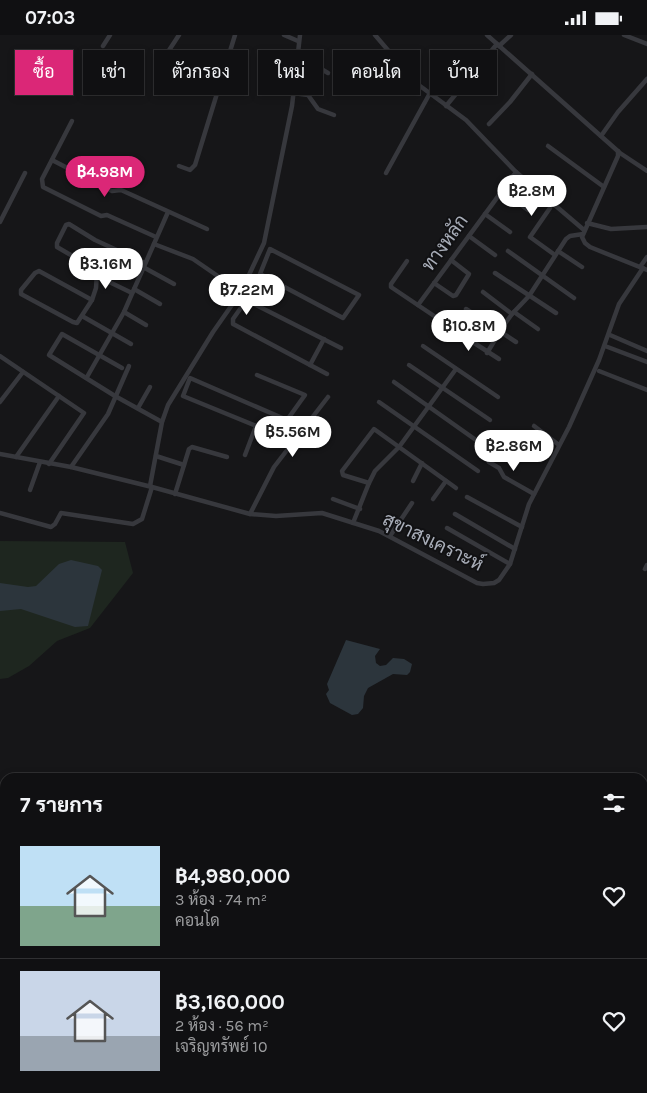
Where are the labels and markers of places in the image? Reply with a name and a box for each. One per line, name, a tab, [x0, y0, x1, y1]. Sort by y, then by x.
pin: ฿4.98M	[64, 155, 146, 198]
pin: ฿2.8M	[497, 175, 567, 217]
pin: ฿3.16M	[65, 247, 147, 290]
pin: ฿7.22M	[206, 273, 288, 316]
pin: ฿10.8M	[428, 309, 510, 352]
pin: ฿5.56M	[252, 415, 334, 458]
pin: ฿2.86M	[473, 429, 555, 472]

